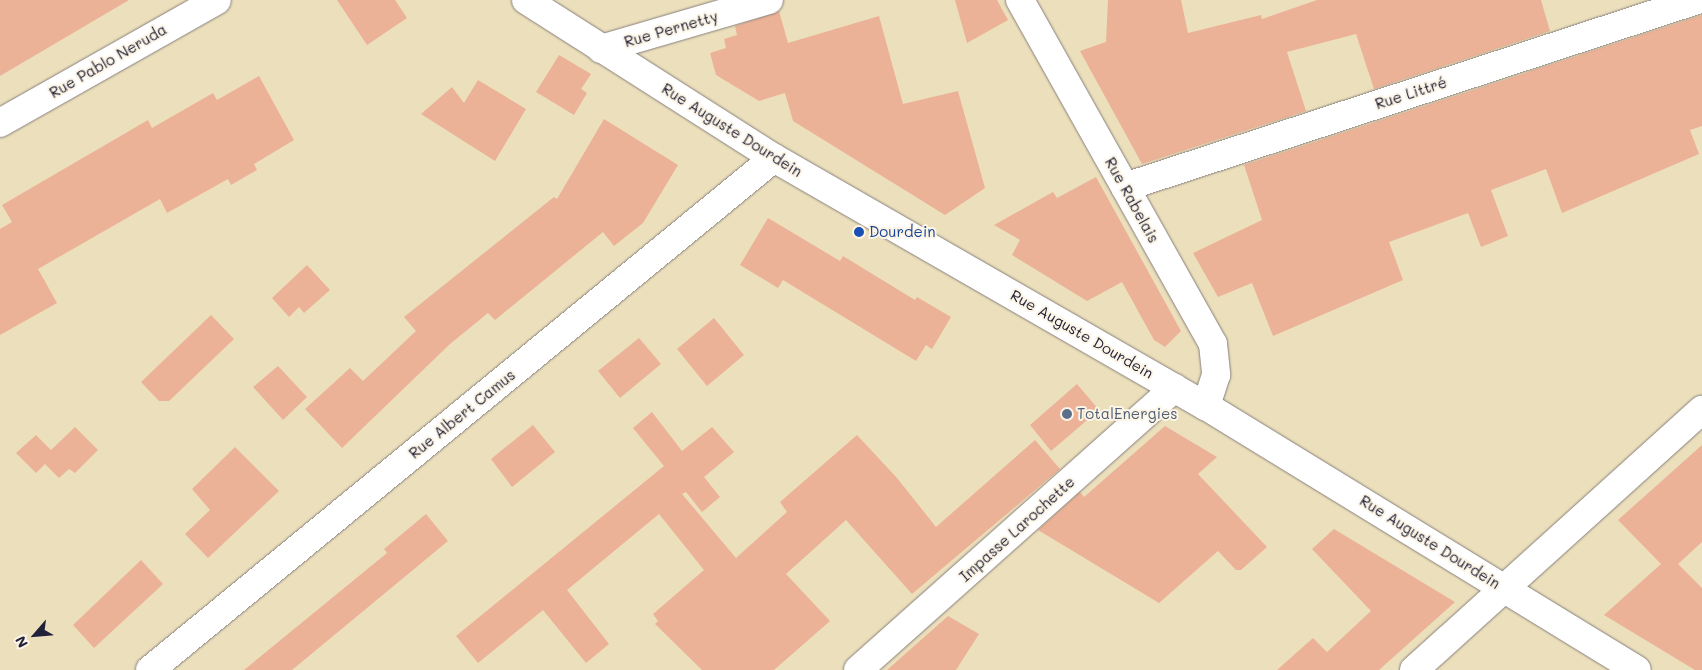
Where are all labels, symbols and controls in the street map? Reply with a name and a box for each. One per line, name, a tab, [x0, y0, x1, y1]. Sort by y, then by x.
street label: Rue Pernetty	[622, 7, 720, 51]
street label: Rue Pablo Neruda	[46, 20, 170, 102]
street label: Rue Littré	[1373, 73, 1449, 113]
street label: Rue Auguste Dourdein	[659, 79, 805, 181]
street label: Rue Rabelais	[1101, 154, 1163, 246]
place label: Dourdein	[869, 223, 936, 241]
marker: Dourdein	[853, 226, 865, 238]
street label: Rue Auguste Dourdein	[1007, 286, 1157, 382]
street label: Rue Albert Camus	[405, 366, 519, 462]
place label: TotalEnergies	[1077, 405, 1178, 423]
marker: TotalEnergies	[1061, 408, 1073, 420]
street label: Impasse Larochette	[956, 473, 1078, 585]
street label: Rue Auguste Dourdein	[1357, 491, 1503, 593]
north arrow	[10, 610, 60, 660]
text: N	[10, 633, 32, 651]

